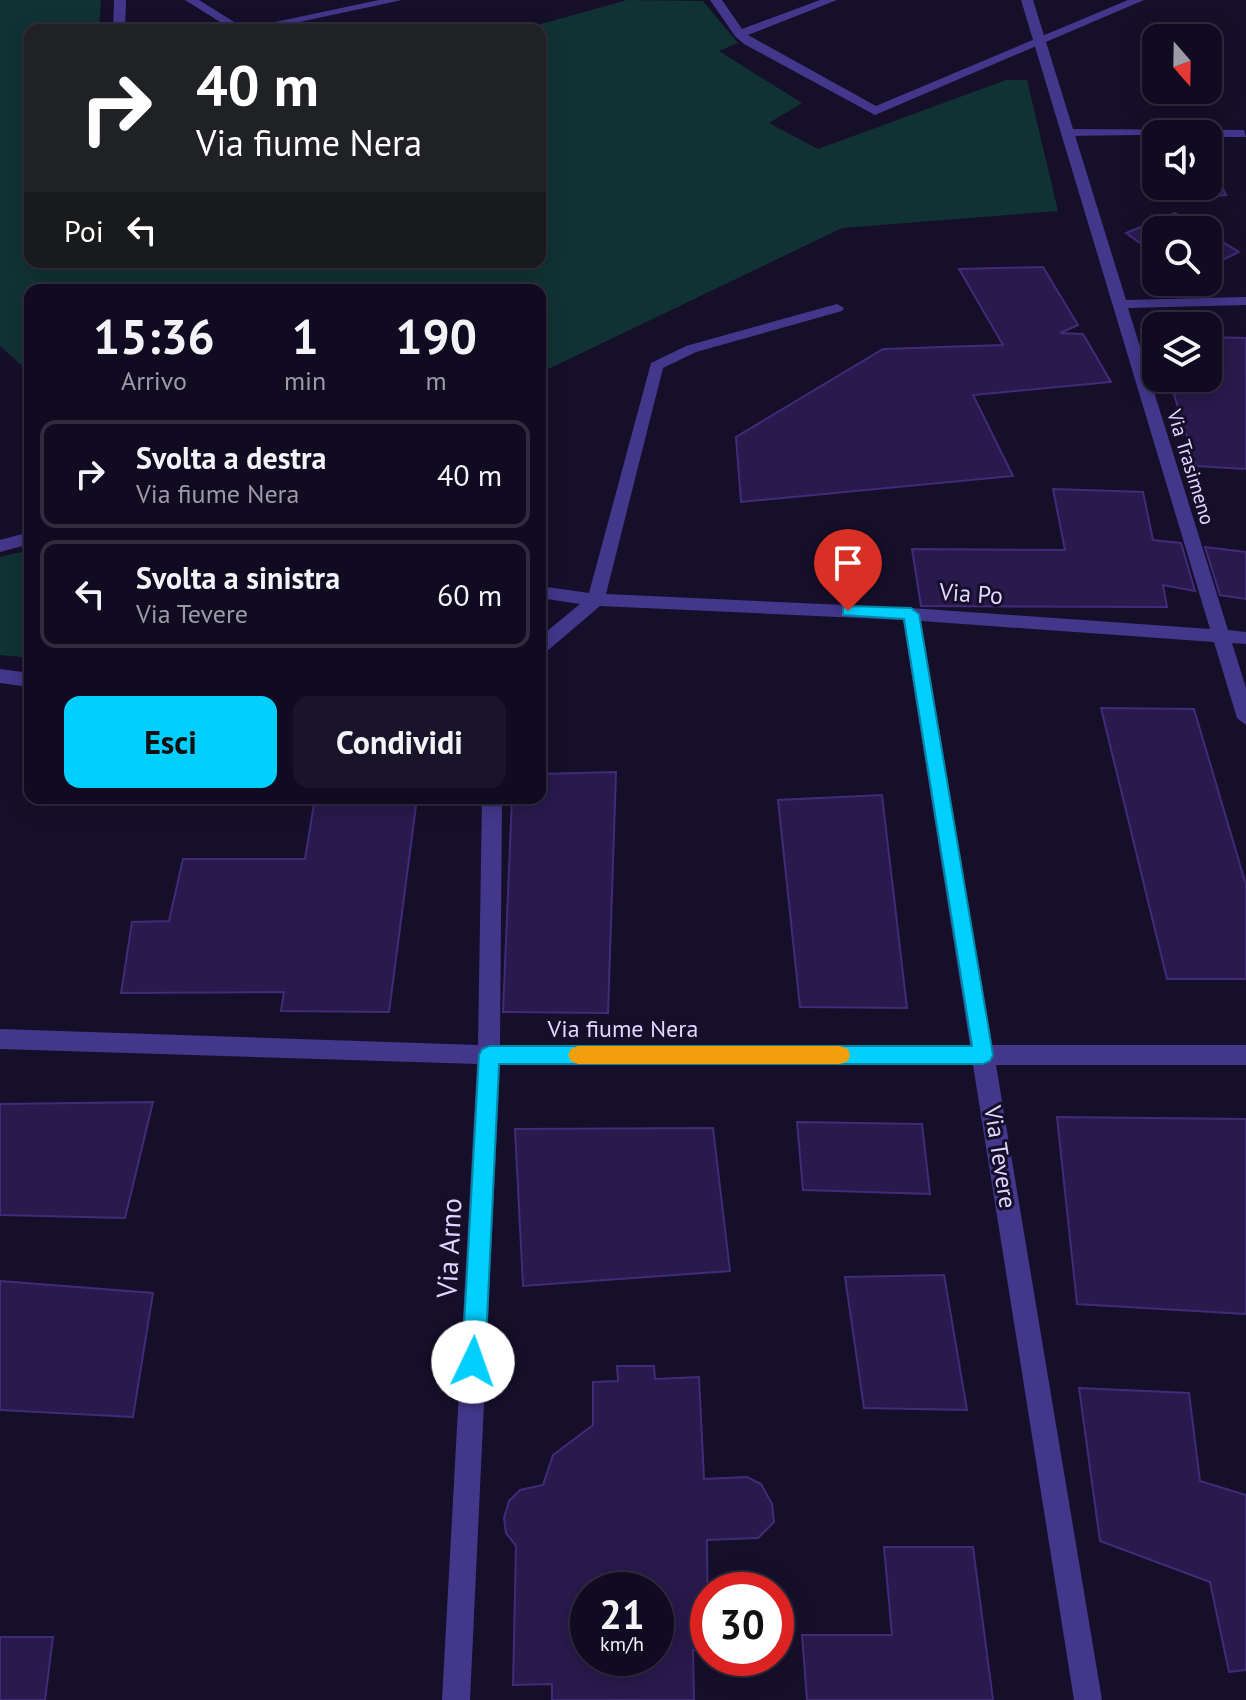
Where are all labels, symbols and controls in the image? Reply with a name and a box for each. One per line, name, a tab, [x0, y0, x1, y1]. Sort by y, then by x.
north arrow	[1142, 24, 1222, 104]
map controls	[1142, 24, 1222, 392]
text: 40 m	[196, 49, 319, 121]
icon: right	[64, 56, 168, 160]
text: Via fiume Nera	[196, 119, 422, 166]
button: sound	[1142, 120, 1222, 200]
icon: left	[120, 208, 164, 252]
text: Poi	[64, 211, 104, 250]
button: search	[1142, 216, 1222, 296]
text: 15:36	[93, 305, 215, 367]
text: 1	[291, 305, 319, 367]
text: 190	[395, 305, 477, 367]
button: layers	[1142, 312, 1222, 392]
text: Arrivo	[121, 364, 187, 397]
text: min	[284, 364, 326, 397]
text: m	[426, 364, 447, 397]
street label: Via Trasimeno	[1161, 405, 1221, 528]
text: Svolta a destra	[136, 438, 326, 477]
icon: right	[68, 452, 112, 496]
text: 40 m	[437, 455, 502, 494]
text: Via fiume Nera	[136, 477, 299, 510]
pin	[814, 529, 882, 611]
icon: arrive	[826, 541, 870, 585]
text: Svolta a sinistra	[136, 558, 340, 597]
icon: left	[68, 572, 112, 616]
text: 60 m	[437, 575, 502, 614]
street label: Via Po	[937, 576, 1004, 611]
text: Via Tevere	[136, 597, 248, 630]
button: Esci	[64, 696, 277, 788]
button: Condividi	[293, 696, 506, 788]
street label: Via fiume Nera	[547, 1013, 698, 1044]
street label: Via Tevere	[977, 1102, 1024, 1210]
street label: Via Arno	[427, 1197, 470, 1300]
position arrow	[431, 1320, 515, 1404]
speed limit sign: 30	[690, 1572, 794, 1676]
text: 21	[599, 1588, 645, 1640]
text: km/h	[600, 1631, 644, 1657]

